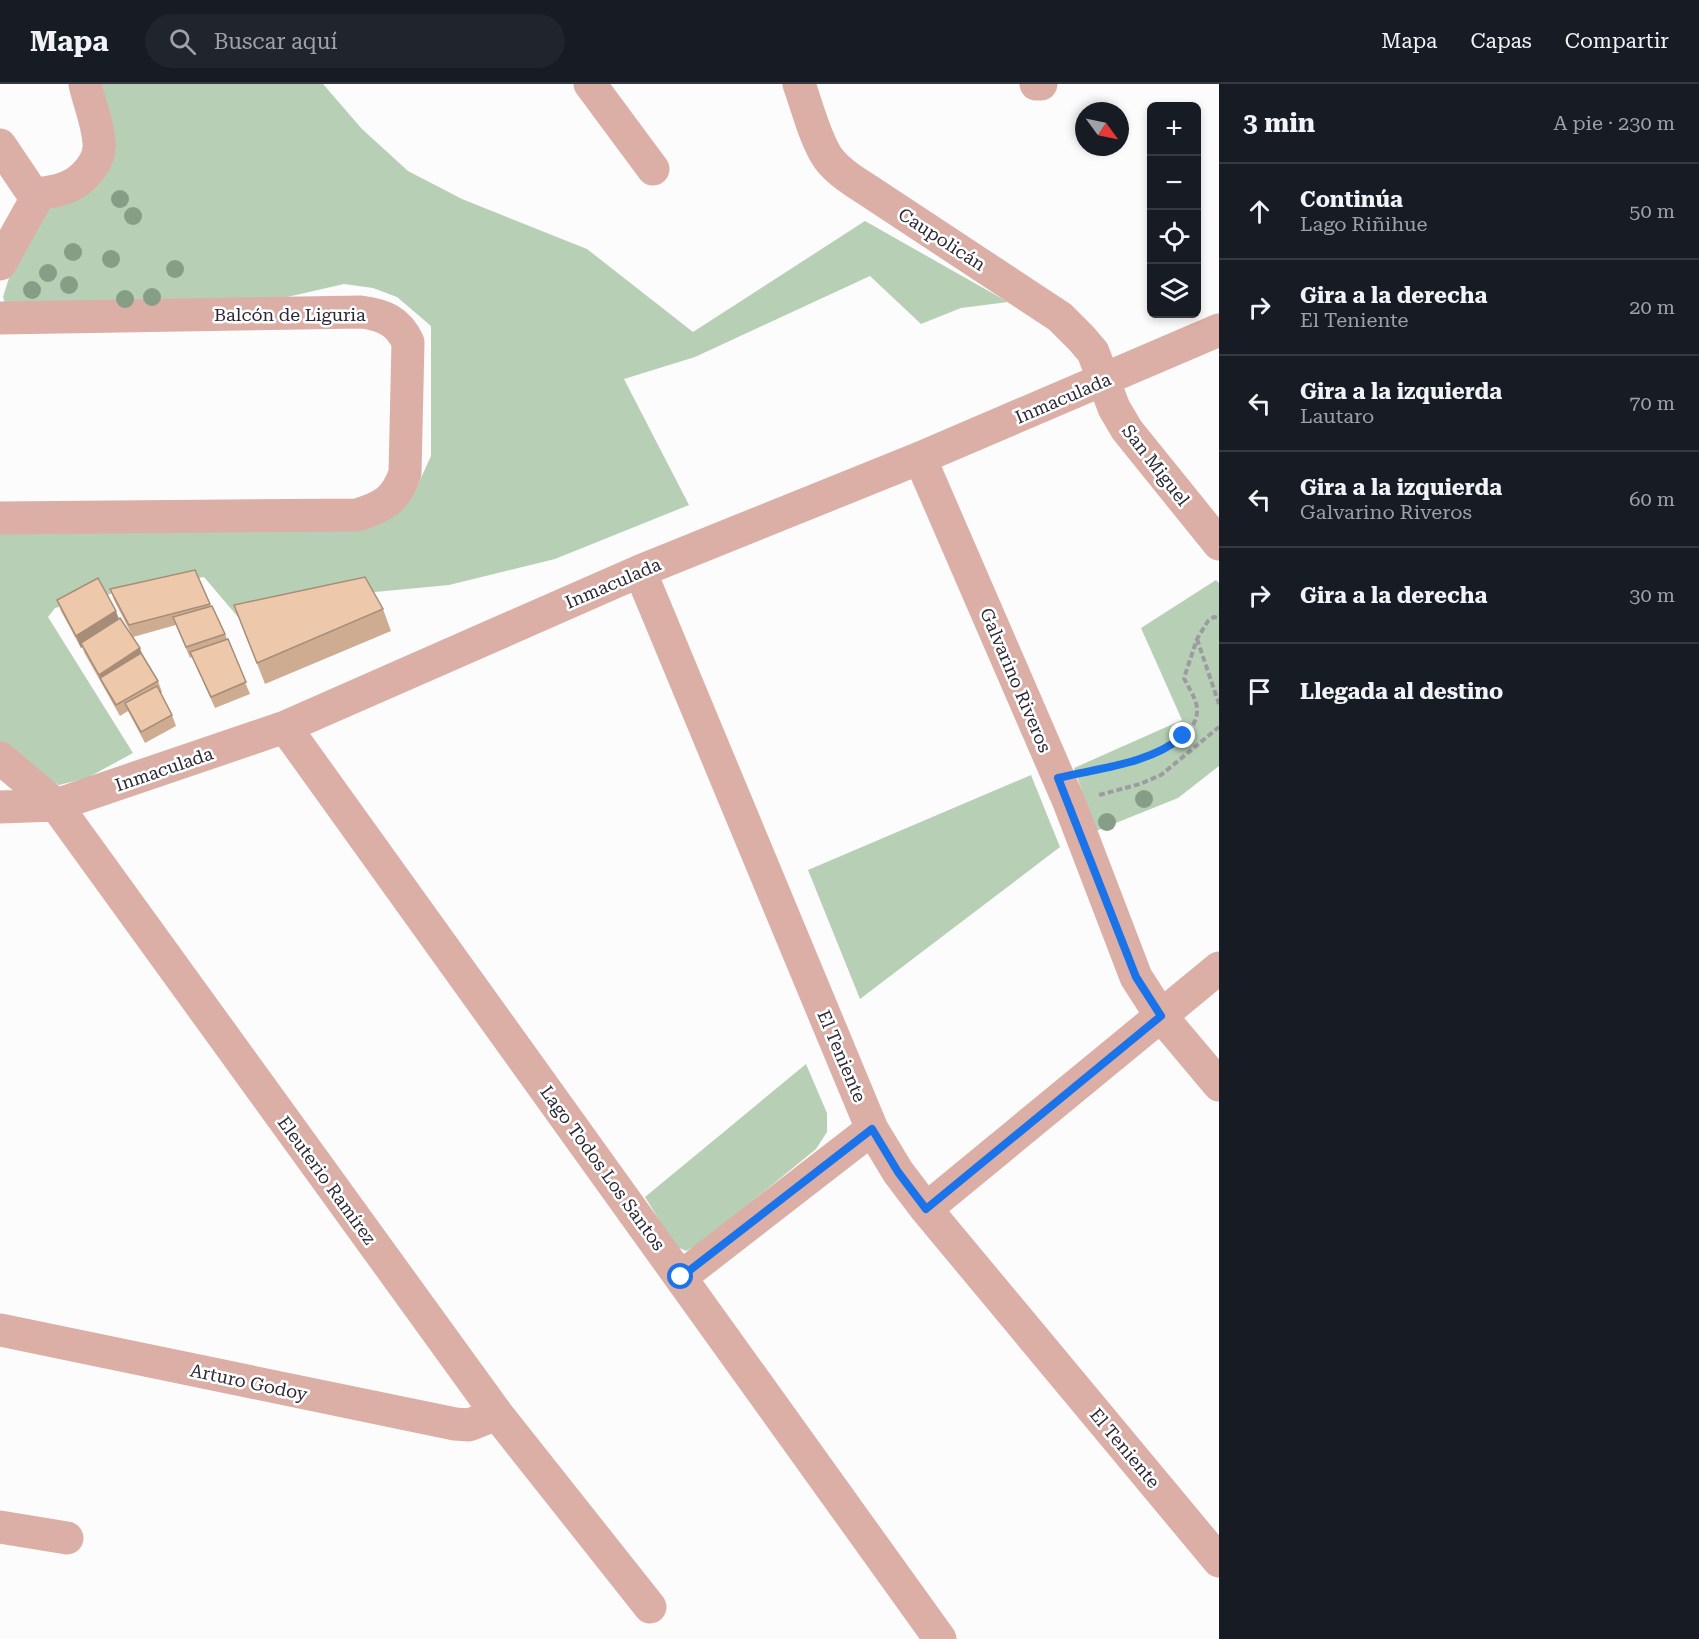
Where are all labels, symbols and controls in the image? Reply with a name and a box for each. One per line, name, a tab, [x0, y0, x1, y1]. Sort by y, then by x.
search box	[145, 14, 565, 68]
text: Mapa	[30, 25, 109, 58]
icon: search	[166, 25, 199, 58]
text: Buscar aquí	[214, 29, 338, 54]
text: Mapa	[1381, 29, 1437, 53]
text: Capas	[1470, 29, 1532, 53]
text: Compartir	[1565, 29, 1669, 53]
north arrow	[1075, 102, 1129, 156]
map controls	[1147, 102, 1201, 318]
button: +	[1147, 102, 1201, 156]
text: 3 min	[1243, 108, 1315, 138]
text: A pie · 230 m	[1553, 111, 1675, 135]
button: −	[1147, 156, 1201, 210]
text: Continúa	[1300, 187, 1403, 212]
icon: ahead	[1243, 195, 1276, 228]
text: 50 m	[1629, 199, 1675, 223]
street label: Caupolicán	[895, 203, 990, 275]
button: locate	[1147, 210, 1201, 264]
text: Lago Riñihue	[1300, 212, 1427, 236]
button: layers	[1147, 264, 1201, 318]
text: Gira a la derecha	[1300, 283, 1487, 308]
icon: right	[1243, 291, 1276, 324]
text: 20 m	[1629, 295, 1675, 319]
street label: Balcón de Liguria	[214, 304, 366, 325]
text: El Teniente	[1300, 308, 1409, 332]
street label: Inmaculada	[1012, 368, 1114, 428]
text: Gira a la izquierda	[1300, 379, 1502, 404]
icon: left	[1243, 387, 1276, 420]
text: 70 m	[1629, 391, 1675, 415]
text: Lautaro	[1300, 404, 1374, 428]
street label: San Miguel	[1118, 420, 1194, 510]
text: Gira a la izquierda	[1300, 475, 1502, 500]
icon: left	[1243, 483, 1276, 516]
text: 60 m	[1629, 487, 1675, 511]
text: Galvarino Riveros	[1300, 500, 1472, 524]
street label: Inmaculada	[562, 553, 664, 613]
icon: right	[1243, 579, 1276, 612]
text: Gira a la derecha	[1300, 583, 1487, 608]
text: 30 m	[1629, 583, 1675, 607]
street label: Galvarino Riveros	[976, 605, 1056, 755]
icon: arrive	[1243, 675, 1276, 708]
text: Llegada al destino	[1300, 679, 1503, 704]
route end	[1169, 722, 1195, 748]
street label: Inmaculada	[112, 742, 216, 796]
street label: El Teniente	[813, 1007, 871, 1105]
street label: Lago Todos Los Santos	[536, 1082, 670, 1254]
street label: Eleuterio Ramírez	[274, 1112, 381, 1249]
route start	[667, 1263, 693, 1289]
street label: Arturo Godoy	[188, 1359, 310, 1405]
street label: El Teniente	[1086, 1404, 1165, 1492]

